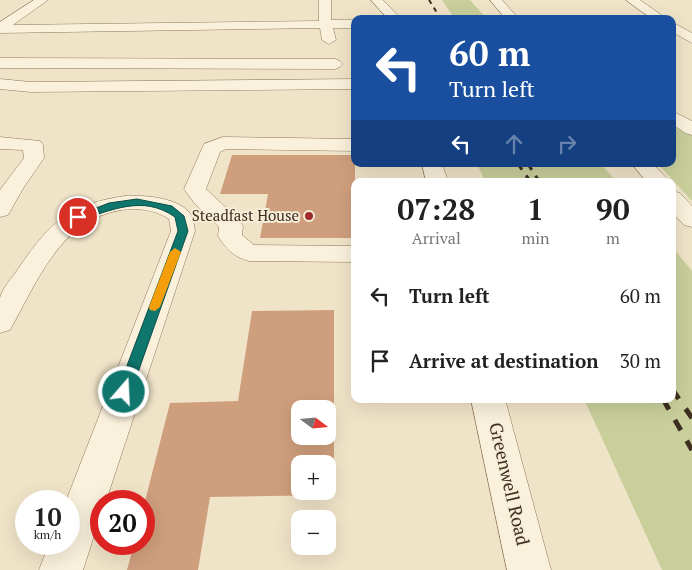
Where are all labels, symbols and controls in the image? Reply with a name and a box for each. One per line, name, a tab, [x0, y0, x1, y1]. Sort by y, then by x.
text: 60 m	[449, 30, 530, 76]
icon: left	[366, 35, 431, 100]
text: Turn left	[449, 74, 535, 103]
icon: left	[447, 130, 475, 158]
icon: ahead	[500, 130, 528, 158]
icon: right	[553, 130, 581, 158]
text: 07:28	[397, 189, 475, 229]
text: 1	[527, 189, 544, 229]
text: 90	[596, 189, 630, 229]
pin	[57, 196, 99, 238]
icon: arrive	[64, 203, 92, 231]
place label: Steadfast House	[192, 205, 299, 225]
marker: Steadfast House	[303, 210, 315, 222]
text: Arrival	[412, 227, 461, 249]
text: min	[522, 227, 550, 249]
text: m	[606, 227, 620, 249]
icon: left	[366, 282, 394, 310]
text: Turn left	[409, 283, 490, 308]
text: 60 m	[620, 283, 661, 308]
icon: arrive	[366, 347, 394, 375]
text: Arrive at destination	[409, 348, 598, 373]
text: 30 m	[620, 348, 661, 373]
position arrow	[97, 365, 149, 417]
north arrow	[291, 400, 336, 445]
map controls	[291, 400, 336, 555]
street label: Greenwell Road	[484, 420, 536, 548]
button: +	[291, 455, 336, 500]
speed limit sign: 20	[90, 490, 155, 555]
text: 10	[33, 500, 62, 533]
button: −	[291, 510, 336, 555]
text: km/h	[34, 527, 61, 542]

